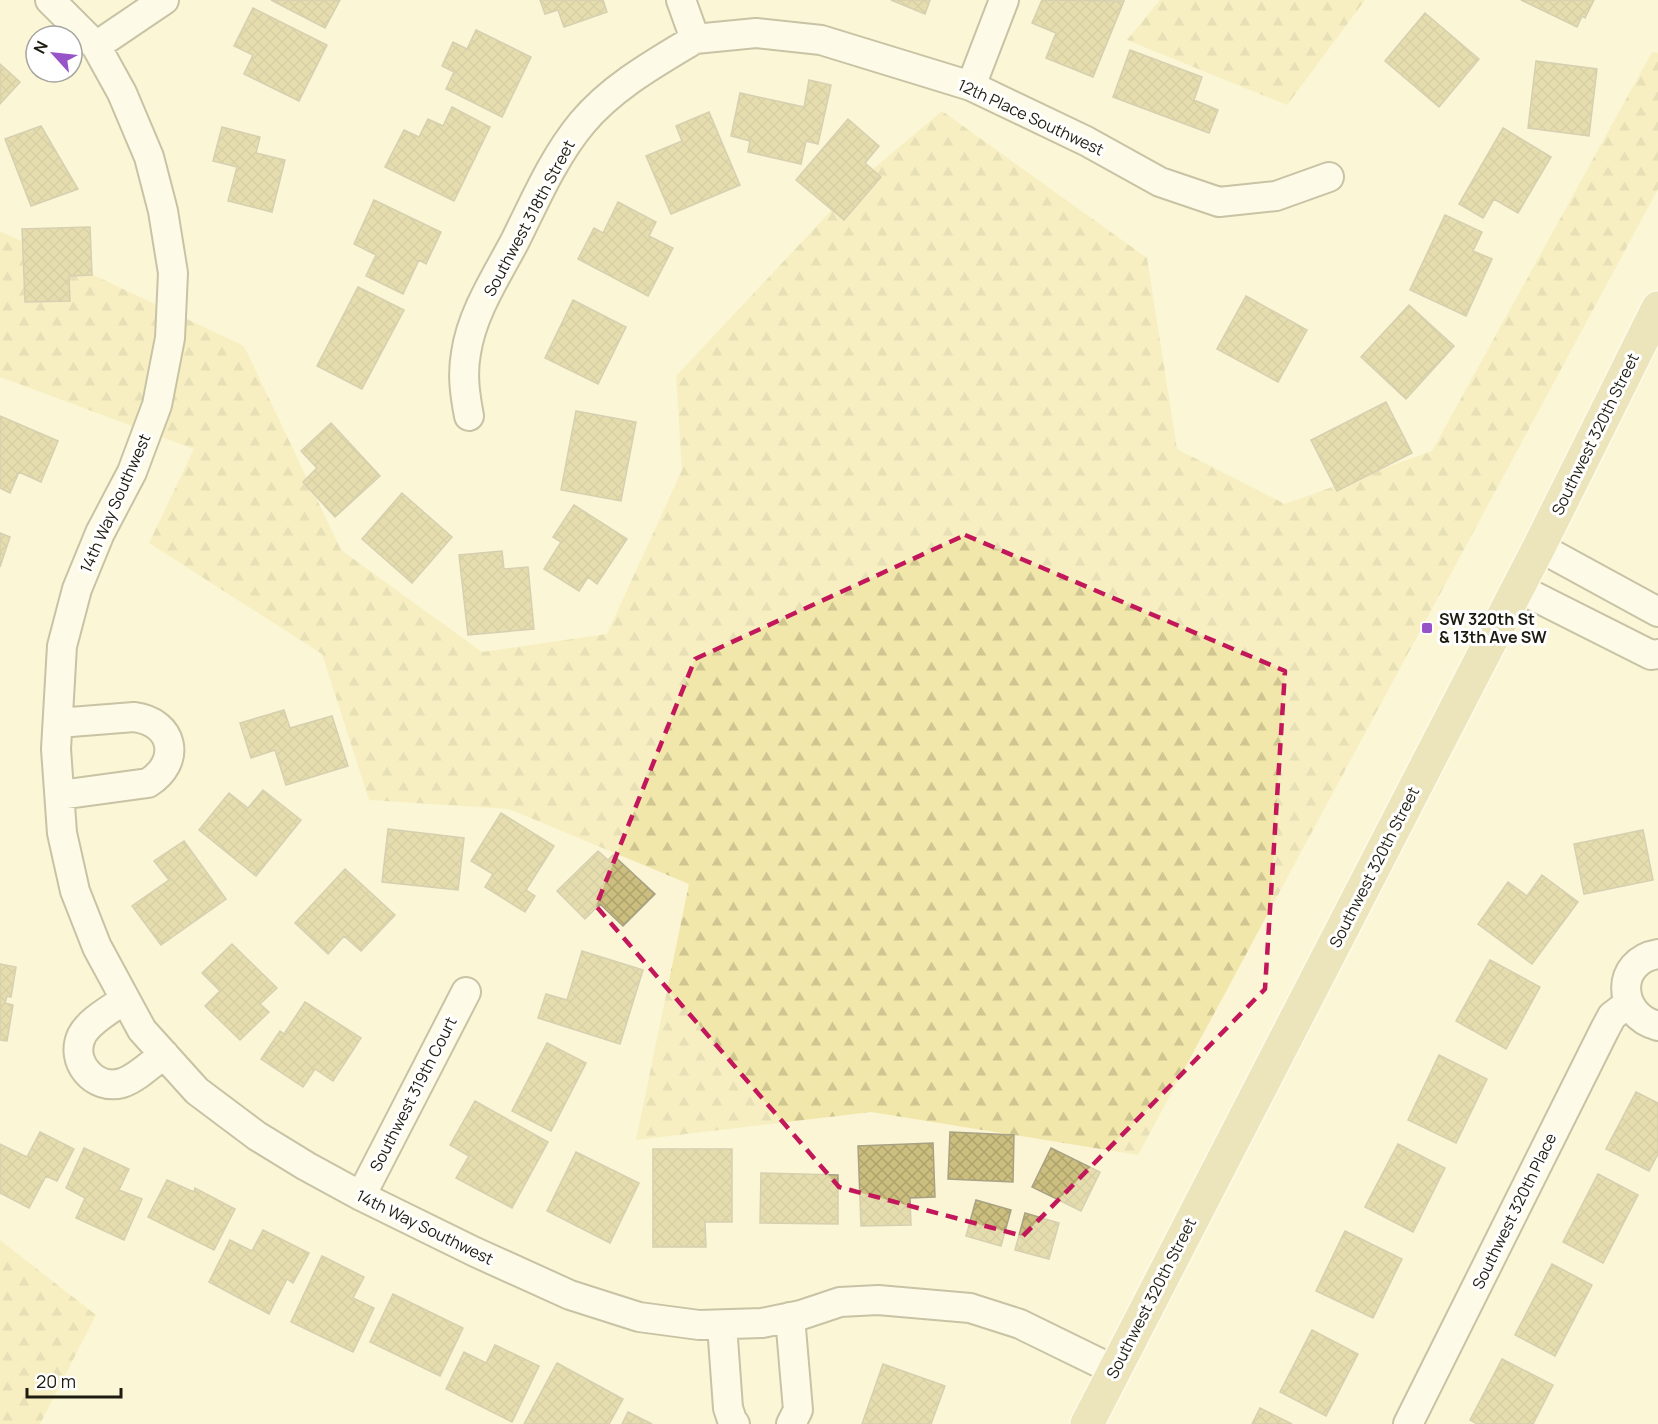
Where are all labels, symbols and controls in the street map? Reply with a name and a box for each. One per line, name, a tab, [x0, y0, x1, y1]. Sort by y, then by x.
north arrow	[24, 24, 84, 84]
text: N	[28, 37, 53, 57]
street label: 12th Place Southwest	[954, 73, 1108, 161]
street label: Southwest 318th Street	[478, 136, 580, 300]
street label: Southwest 320th Street	[1546, 349, 1644, 519]
street label: 14th Way Southwest	[74, 430, 156, 576]
place label: SW 320th St & 13th Ave SW	[1439, 608, 1547, 648]
marker: SW 320th St & 13th Ave SW	[1420, 621, 1434, 635]
street label: Southwest 320th Street	[1324, 783, 1424, 951]
street label: Southwest 319th Court	[364, 1013, 462, 1175]
street label: Southwest 320th Place	[1467, 1129, 1561, 1293]
street label: 14th Way Southwest	[353, 1184, 497, 1270]
street label: Southwest 320th Street	[1101, 1214, 1201, 1382]
scale bar	[27, 1361, 122, 1399]
text: 20 m	[36, 1369, 76, 1393]

